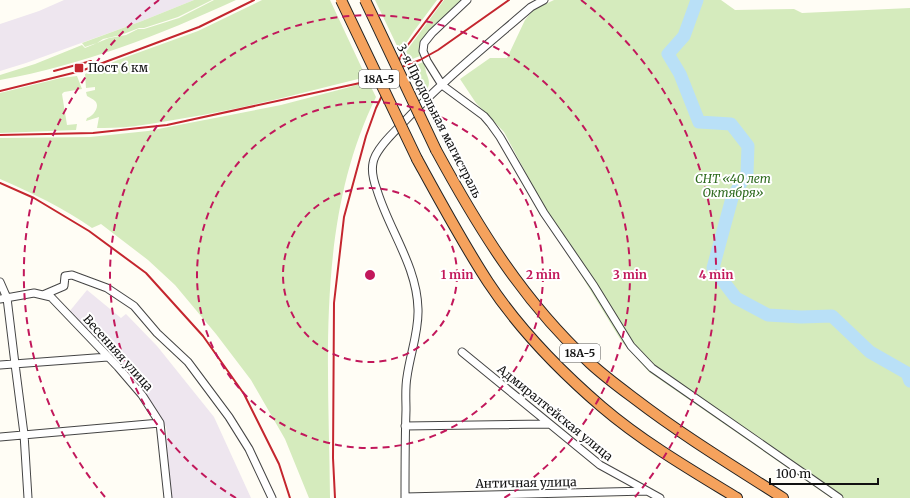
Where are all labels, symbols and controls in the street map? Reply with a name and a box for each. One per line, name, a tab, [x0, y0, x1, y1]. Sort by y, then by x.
street label: 3-я Продольная магистраль	[394, 41, 485, 201]
place label: Пост 6 км	[88, 60, 149, 75]
marker: Пост 6 км	[73, 62, 85, 74]
road number: 18А-5	[359, 70, 399, 88]
park label: СНТ «40 лет Октября»	[695, 171, 771, 200]
text: 1 min	[441, 267, 473, 282]
text: 2 min	[526, 267, 560, 282]
text: 3 min	[613, 267, 647, 282]
text: 4 min	[699, 267, 733, 282]
centre of rings	[363, 268, 377, 282]
street label: Весенняя улица	[80, 311, 157, 394]
road number: 18А-5	[560, 344, 600, 362]
street label: Адмиралтейская улица	[494, 361, 617, 464]
scale bar	[770, 460, 878, 486]
text: 100 m	[776, 466, 811, 481]
street label: Античная улица	[474, 474, 577, 491]

